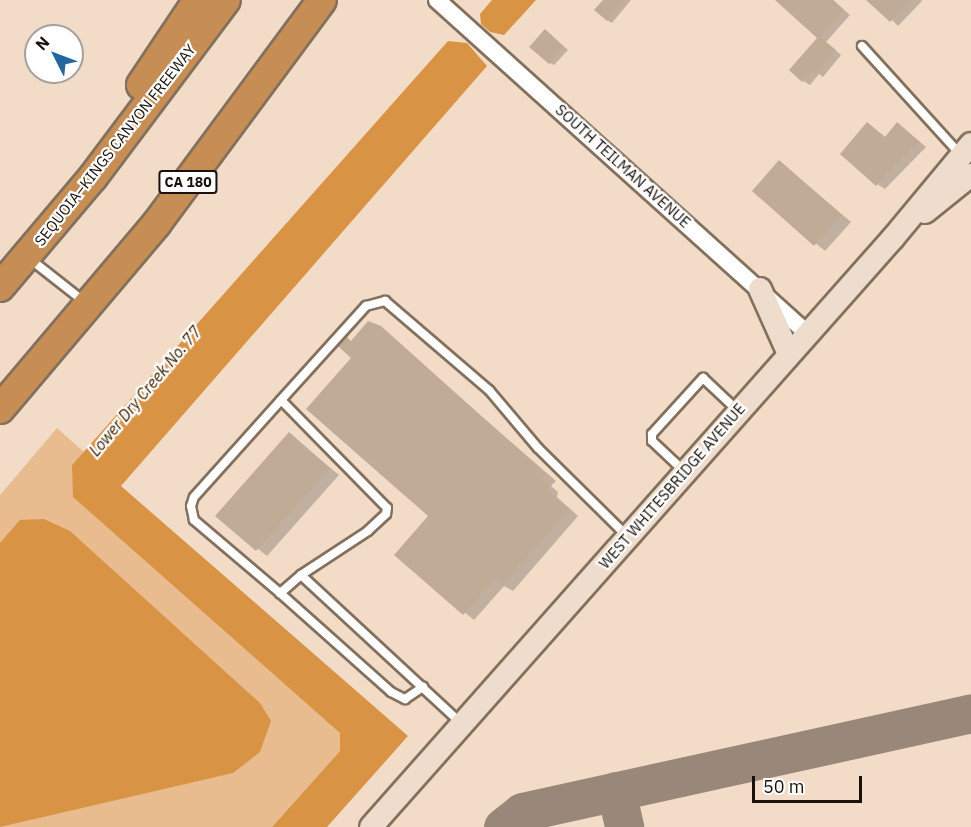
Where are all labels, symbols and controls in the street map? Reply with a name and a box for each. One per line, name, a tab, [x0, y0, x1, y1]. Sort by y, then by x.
north arrow	[24, 24, 84, 84]
street label: SEQUOIA–KINGS CANYON FREEWAY	[31, 41, 199, 249]
street label: SOUTH TEILMAN AVENUE	[552, 101, 694, 231]
road number: CA 180	[158, 171, 218, 193]
water label: Lower Dry Creek No. 77	[85, 322, 205, 460]
street label: WEST WHITESBRIDGE AVENUE	[595, 400, 749, 572]
scale bar	[755, 764, 864, 802]
text: 50 m	[763, 775, 805, 798]

